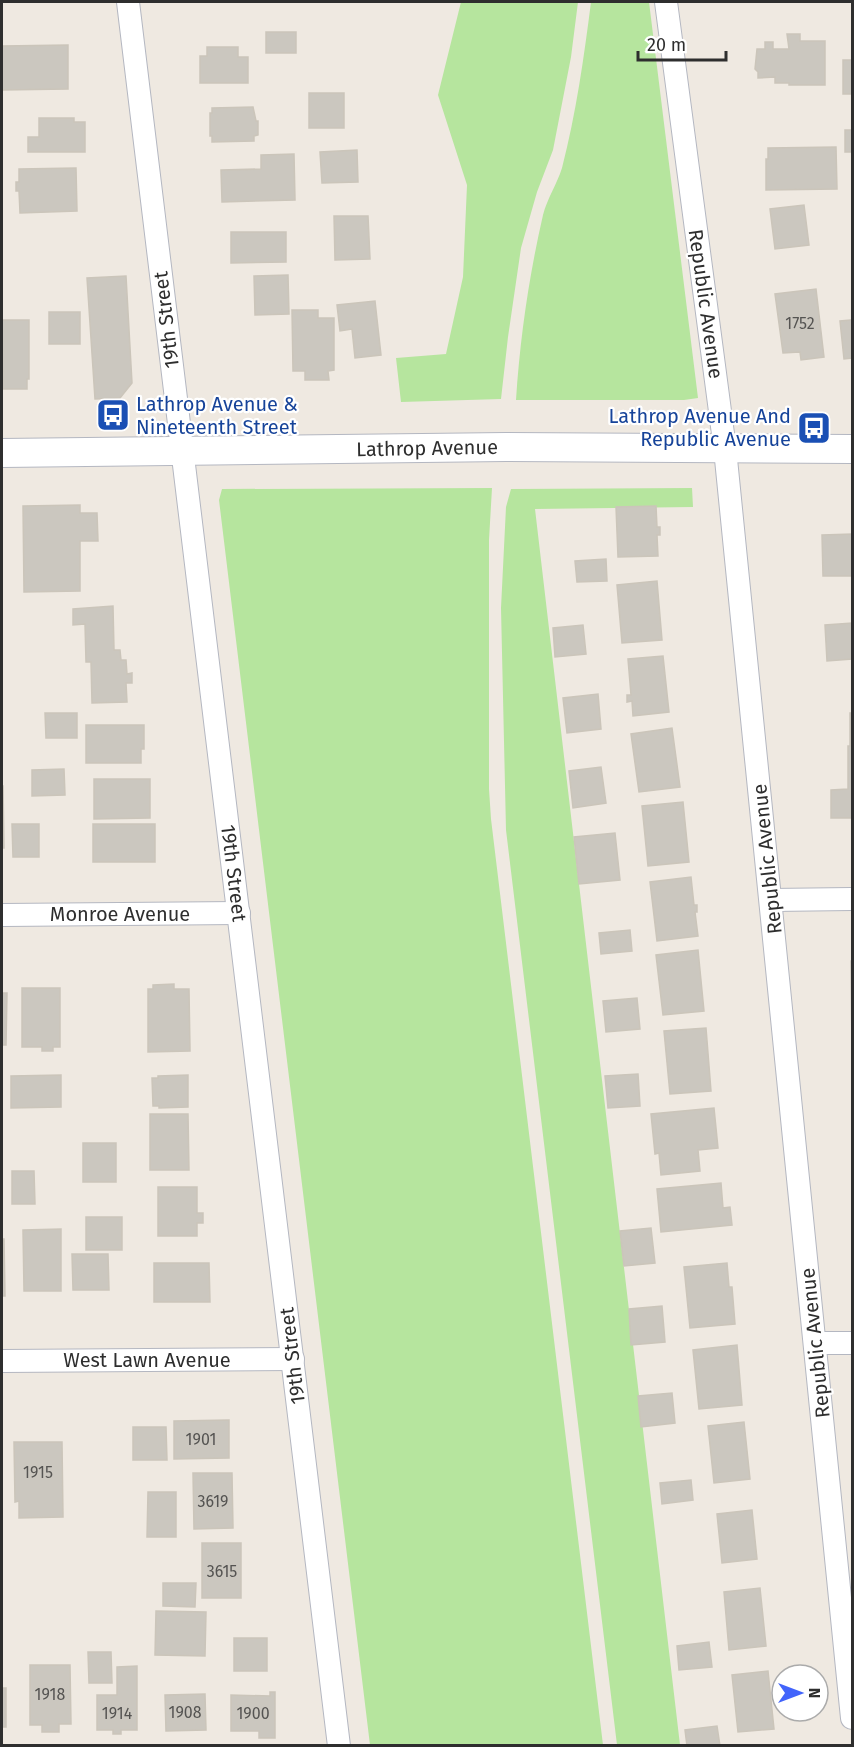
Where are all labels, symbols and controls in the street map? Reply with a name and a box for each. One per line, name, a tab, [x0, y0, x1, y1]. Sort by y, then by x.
scale bar	[638, 24, 726, 62]
text: 20 m	[647, 34, 686, 56]
street label: Republic Avenue	[684, 228, 728, 380]
street label: 19th Street	[148, 269, 184, 370]
house number: 1752	[785, 314, 815, 333]
place label: Lathrop Avenue & Nineteenth Street	[136, 392, 298, 439]
bus stop icon: Lathrop Avenue & Nineteenth Street	[95, 397, 131, 433]
place label: Lathrop Avenue And Republic Avenue	[609, 404, 791, 451]
bus stop icon: Lathrop Avenue And Republic Avenue	[796, 410, 832, 446]
street label: Lathrop Avenue	[356, 435, 498, 461]
street label: Republic Avenue	[747, 783, 787, 935]
street label: 19th Street	[216, 823, 252, 924]
street label: Monroe Avenue	[50, 902, 190, 926]
street label: Republic Avenue	[795, 1267, 835, 1419]
street label: 19th Street	[274, 1305, 310, 1406]
street label: West Lawn Avenue	[63, 1348, 231, 1372]
house number: 1901	[186, 1430, 216, 1449]
house number: 1915	[23, 1463, 53, 1482]
house number: 3619	[197, 1492, 229, 1511]
house number: 3615	[207, 1562, 237, 1581]
north arrow	[770, 1663, 830, 1723]
house number: 1918	[35, 1685, 66, 1704]
text: N	[805, 1688, 824, 1698]
house number: 1908	[168, 1703, 202, 1722]
house number: 1914	[102, 1704, 133, 1723]
house number: 1900	[236, 1704, 270, 1723]

